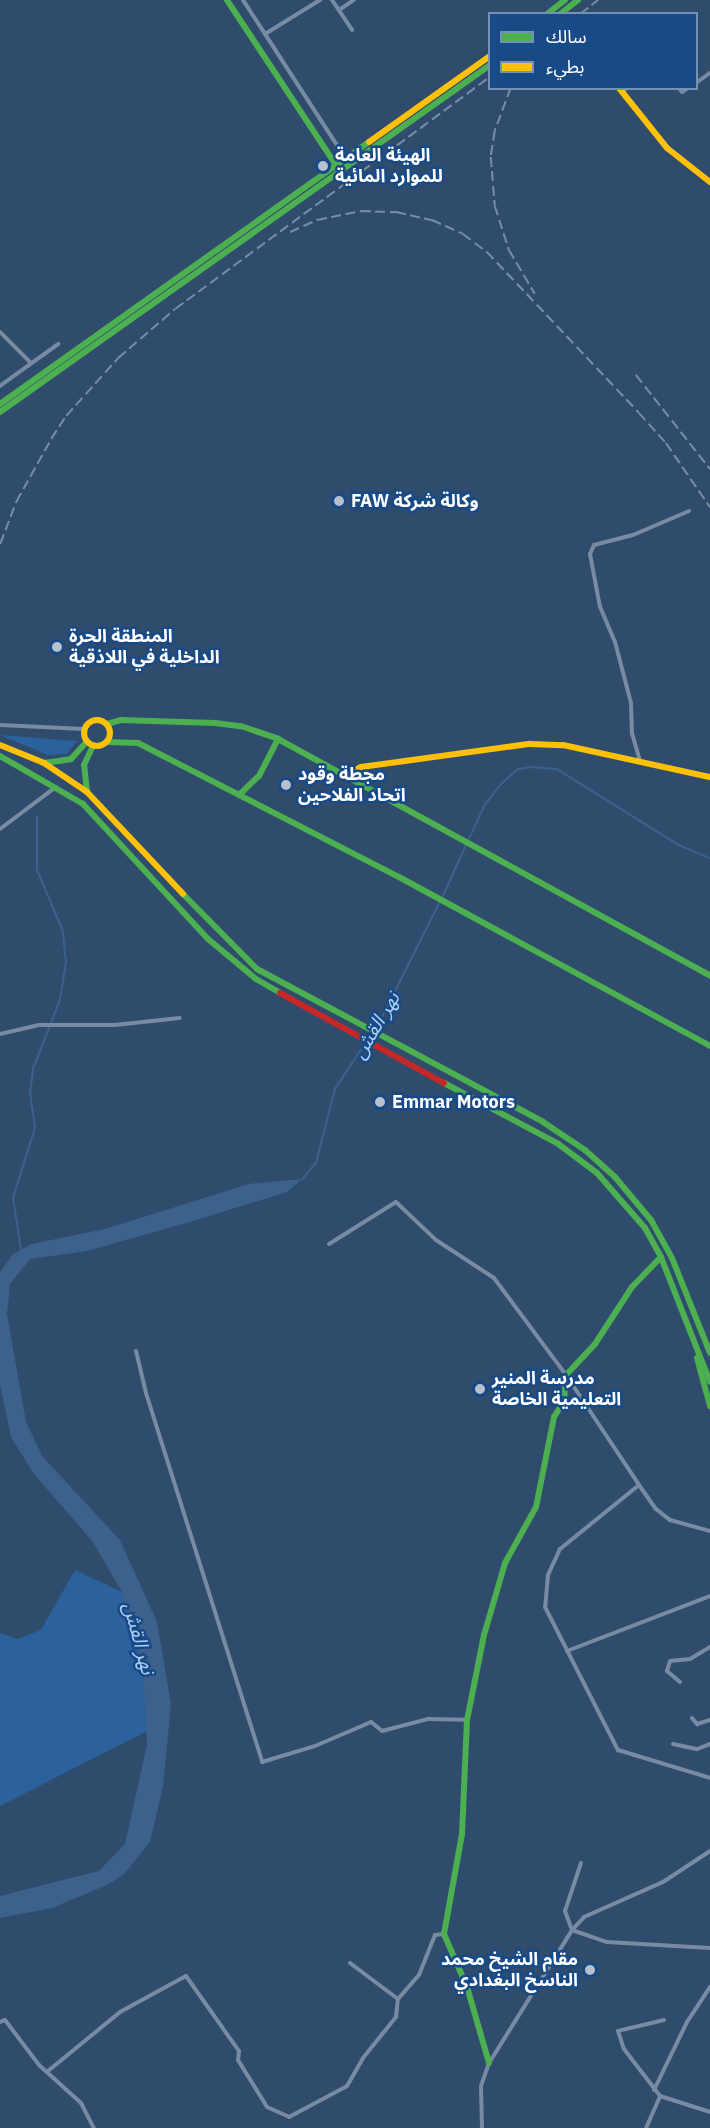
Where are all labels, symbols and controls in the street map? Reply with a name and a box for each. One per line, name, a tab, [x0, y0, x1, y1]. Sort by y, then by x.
legend	[488, 12, 698, 90]
text: سالك	[546, 25, 587, 48]
text: بطيء	[546, 55, 584, 78]
place label: الهيئة العامة للموارد المائية	[335, 145, 443, 188]
marker: الهيئة العامة للموارد المائية	[316, 159, 330, 173]
place label: FAW وكالة شركة	[351, 490, 479, 512]
marker: FAW وكالة شركة	[332, 494, 346, 508]
place label: المنطقة الحرة الداخلية في اللاذقية	[69, 626, 220, 668]
marker: المنطقة الحرة الداخلية في اللاذقية	[50, 640, 64, 654]
place label: مجطة وقود اتحاد الفلاحين	[298, 764, 406, 806]
marker: مجطة وقود اتحاد الفلاحين	[279, 778, 293, 792]
water label: نهر القش	[346, 987, 404, 1063]
place label: Emmar Motors	[392, 1091, 515, 1113]
marker: Emmar Motors	[373, 1095, 387, 1109]
place label: مدرسة المنير التعليمية الخاصة	[492, 1368, 621, 1410]
marker: مدرسة المنير التعليمية الخاصة	[473, 1382, 487, 1396]
water label: نهر القش	[119, 1599, 161, 1677]
place label: مقام الشيخ محمد الناسخ البغدادي	[441, 1949, 578, 1992]
marker: مقام الشيخ محمد الناسخ البغدادي	[583, 1963, 597, 1977]

